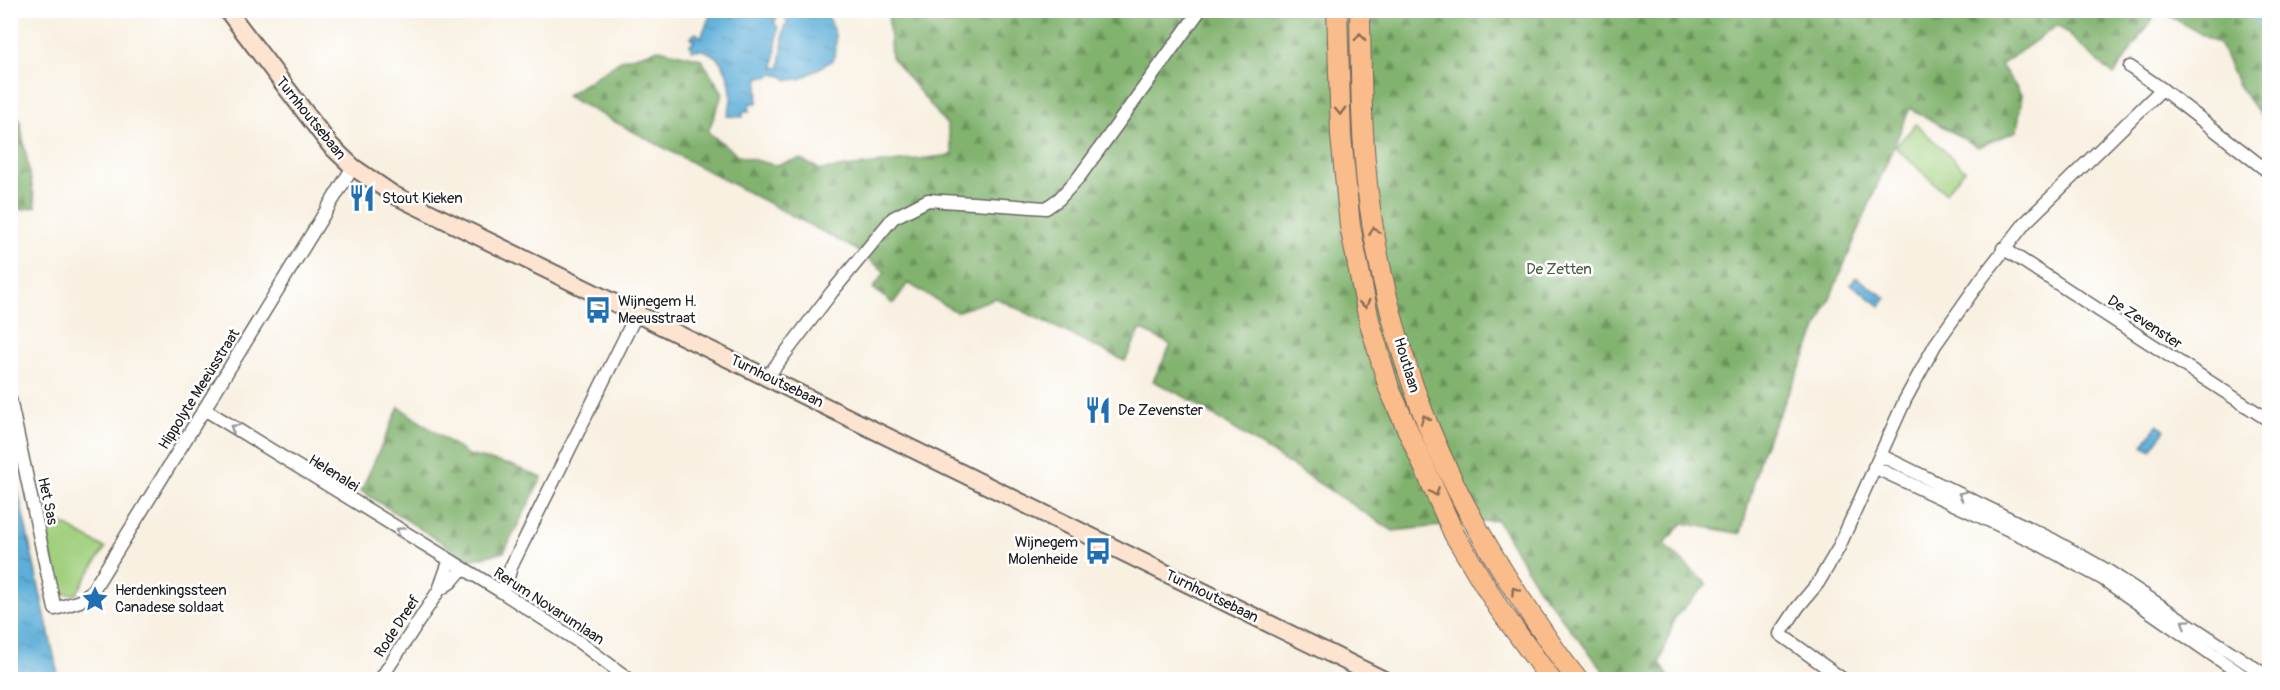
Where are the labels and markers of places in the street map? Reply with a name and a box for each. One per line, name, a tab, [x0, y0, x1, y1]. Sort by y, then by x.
restaurant icon: Stout Kieken	[347, 183, 377, 213]
place label: Stout Kieken	[382, 189, 463, 208]
place label: Wijnegem H. Meeusstraat	[618, 292, 697, 328]
bus stop icon: Wijnegem H. Meeusstraat	[583, 295, 613, 325]
restaurant icon: De Zevenster	[1083, 395, 1113, 425]
place label: De Zevenster	[1118, 401, 1204, 420]
place label: Wijnegem Molenheide	[1008, 533, 1079, 569]
bus stop icon: Wijnegem Molenheide	[1083, 536, 1113, 566]
place label: Herdenkingssteen Canadese soldaat	[115, 581, 227, 617]
place icon: Herdenkingssteen Canadese soldaat	[80, 584, 110, 614]

